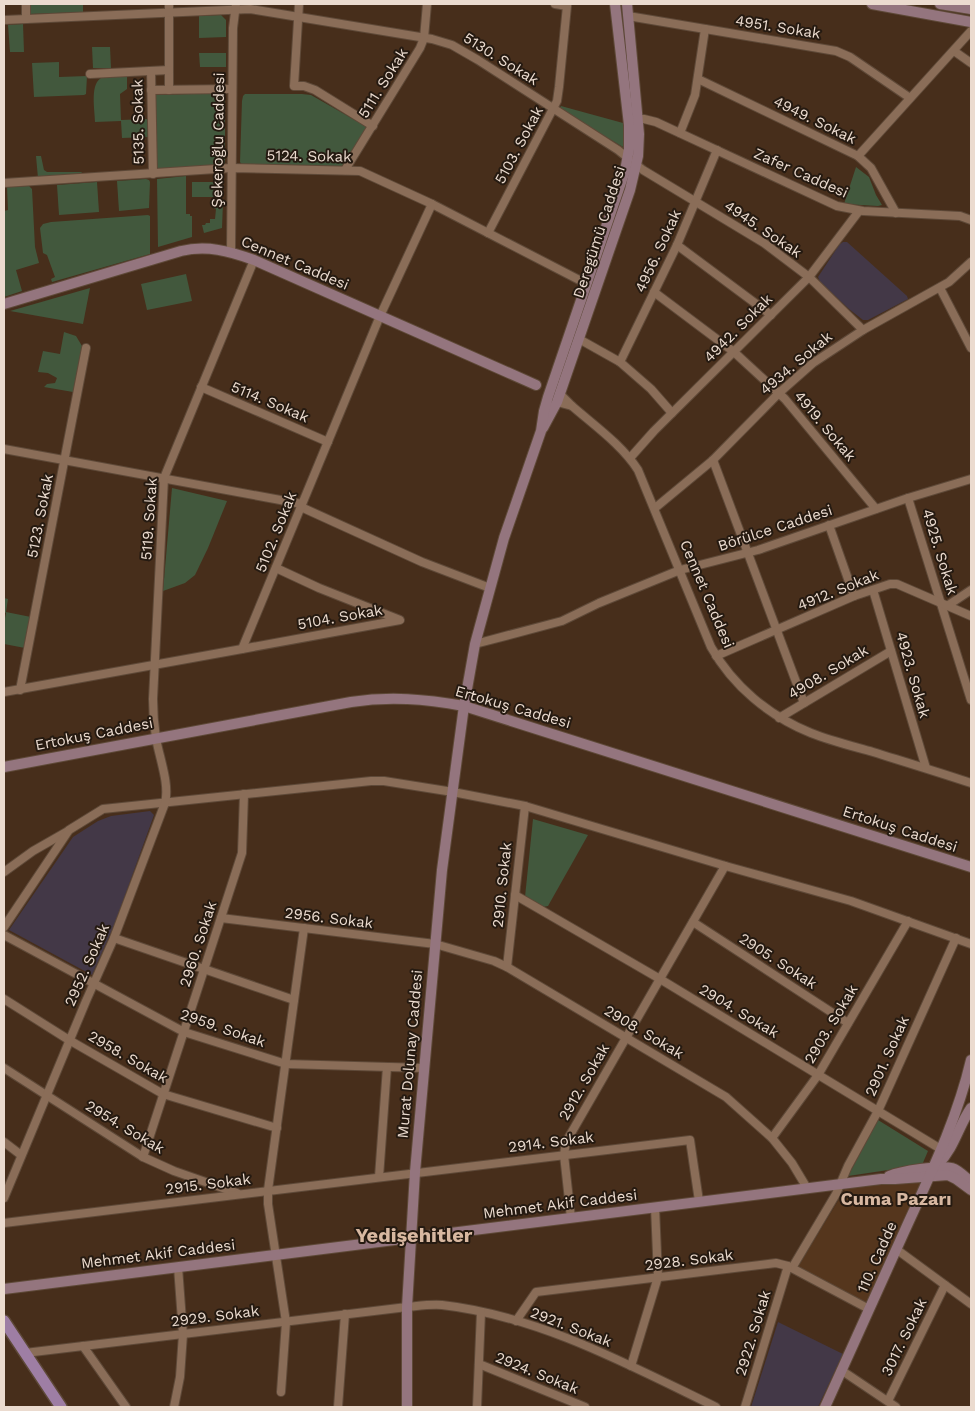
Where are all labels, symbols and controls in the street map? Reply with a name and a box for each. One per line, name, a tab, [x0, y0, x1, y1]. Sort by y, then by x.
street label: 4951. Sokak	[734, 11, 822, 43]
street label: 5130. Sokak	[460, 29, 542, 90]
street label: 5111. Sokak	[354, 44, 412, 121]
street label: Şekeroğlu Caddesi	[208, 72, 228, 208]
street label: 5135. Sokak	[128, 79, 148, 165]
street label: 4949. Sokak	[771, 92, 860, 148]
street label: 5103. Sokak	[491, 103, 547, 187]
street label: Zafer Caddesi	[751, 144, 851, 202]
street label: 5124. Sokak	[266, 146, 352, 166]
street label: Deregümü Caddesi	[569, 164, 629, 300]
street label: 4945. Sokak	[721, 197, 805, 262]
street label: 4956. Sokak	[631, 206, 685, 295]
street label: Cennet Caddesi	[238, 232, 352, 294]
street label: 4942. Sokak	[700, 290, 776, 366]
street label: 4934. Sokak	[756, 327, 836, 398]
street label: 5114. Sokak	[229, 378, 312, 427]
street label: 4919. Sokak	[790, 387, 860, 465]
street label: 5123. Sokak	[23, 472, 57, 560]
street label: 5119. Sokak	[137, 477, 161, 561]
street label: 5102. Sokak	[252, 488, 301, 575]
street label: Börülce Caddesi	[716, 501, 834, 555]
street label: 4925. Sokak	[918, 507, 962, 598]
street label: Cennet Caddesi	[676, 537, 738, 651]
street label: 4912. Sokak	[795, 565, 882, 614]
street label: 5104. Sokak	[296, 601, 384, 633]
street label: 4923. Sokak	[892, 630, 934, 721]
street label: 4908. Sokak	[785, 641, 872, 703]
street label: Ertokuş Caddesi	[453, 682, 573, 732]
street label: Ertokuş Caddesi	[34, 714, 154, 754]
street label: Ertokuş Caddesi	[840, 802, 960, 856]
street label: 2910. Sokak	[489, 841, 515, 929]
street label: 2960. Sokak	[176, 898, 220, 989]
street label: 2956. Sokak	[284, 904, 375, 932]
street label: 2952. Sokak	[61, 920, 113, 1009]
street label: 2905. Sokak	[736, 929, 821, 993]
street label: Murat Dolunay Caddesi	[394, 969, 426, 1139]
street label: 2904. Sokak	[696, 980, 782, 1042]
street label: 2903. Sokak	[800, 981, 862, 1067]
street label: 2908. Sokak	[601, 1001, 687, 1063]
street label: 2959. Sokak	[178, 1005, 268, 1051]
street label: 2901. Sokak	[861, 1012, 913, 1099]
street label: 2958. Sokak	[85, 1027, 171, 1087]
street label: 2912. Sokak	[555, 1040, 613, 1124]
street label: 2954. Sokak	[82, 1096, 168, 1158]
street label: 2914. Sokak	[507, 1128, 595, 1156]
street label: 2915. Sokak	[164, 1170, 252, 1198]
street label: Mehmet Akif Caddesi	[482, 1186, 638, 1222]
district label: Cuma Pazarı	[841, 1188, 951, 1209]
street label: 110. Cadde	[853, 1219, 901, 1295]
district label: Yedişehitler	[356, 1223, 473, 1247]
street label: Mehmet Akif Caddesi	[80, 1236, 236, 1272]
street label: 2928. Sokak	[644, 1246, 735, 1274]
street label: 2922. Sokak	[731, 1288, 775, 1378]
street label: 3017. Sokak	[878, 1295, 931, 1379]
street label: 2929. Sokak	[170, 1302, 261, 1330]
street label: 2921. Sokak	[528, 1303, 615, 1351]
street label: 2924. Sokak	[493, 1348, 582, 1398]

